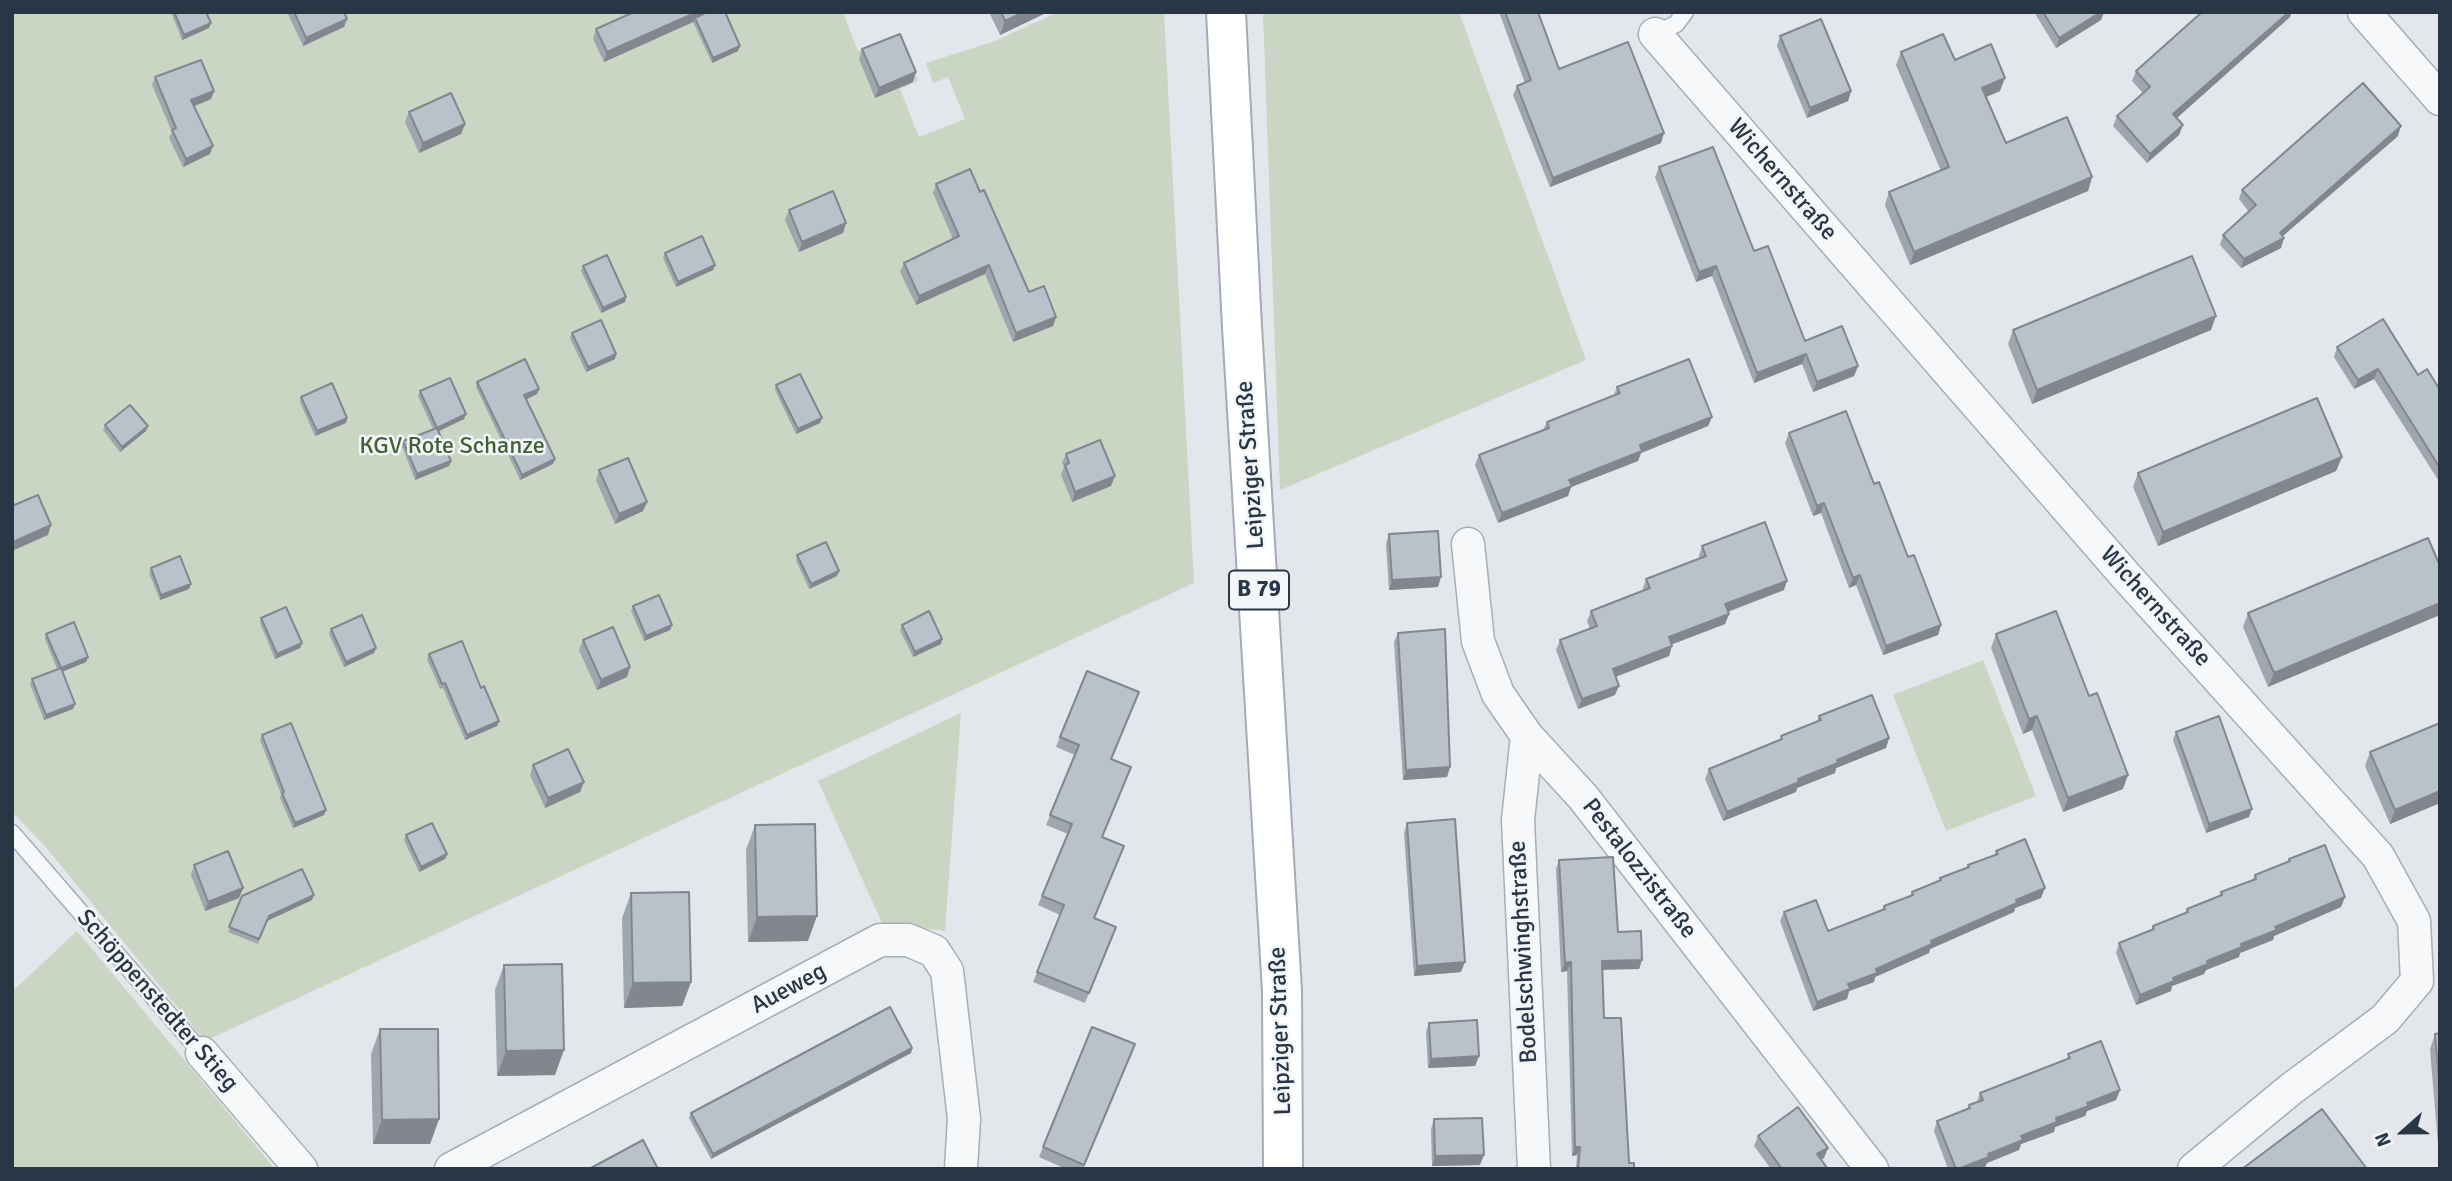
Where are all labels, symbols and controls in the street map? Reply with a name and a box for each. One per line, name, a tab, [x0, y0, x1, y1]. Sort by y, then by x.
street label: Wichernstraße	[1721, 113, 1843, 247]
street label: Leipziger Straße	[1231, 380, 1271, 550]
park label: KGV Rote Schanze	[359, 433, 545, 461]
street label: Wichernstraße	[2093, 541, 2217, 673]
road number: B 79	[1229, 570, 1289, 610]
street label: Pestalozzistraße	[1575, 793, 1703, 945]
street label: Bodelschwinghstraße	[1504, 840, 1544, 1064]
street label: Schöppenstedter Stieg	[70, 904, 244, 1098]
street label: Leipziger Straße	[1264, 946, 1298, 1116]
street label: Aueweg	[747, 957, 831, 1021]
north arrow	[2368, 1097, 2438, 1167]
text: N	[2370, 1129, 2397, 1150]

